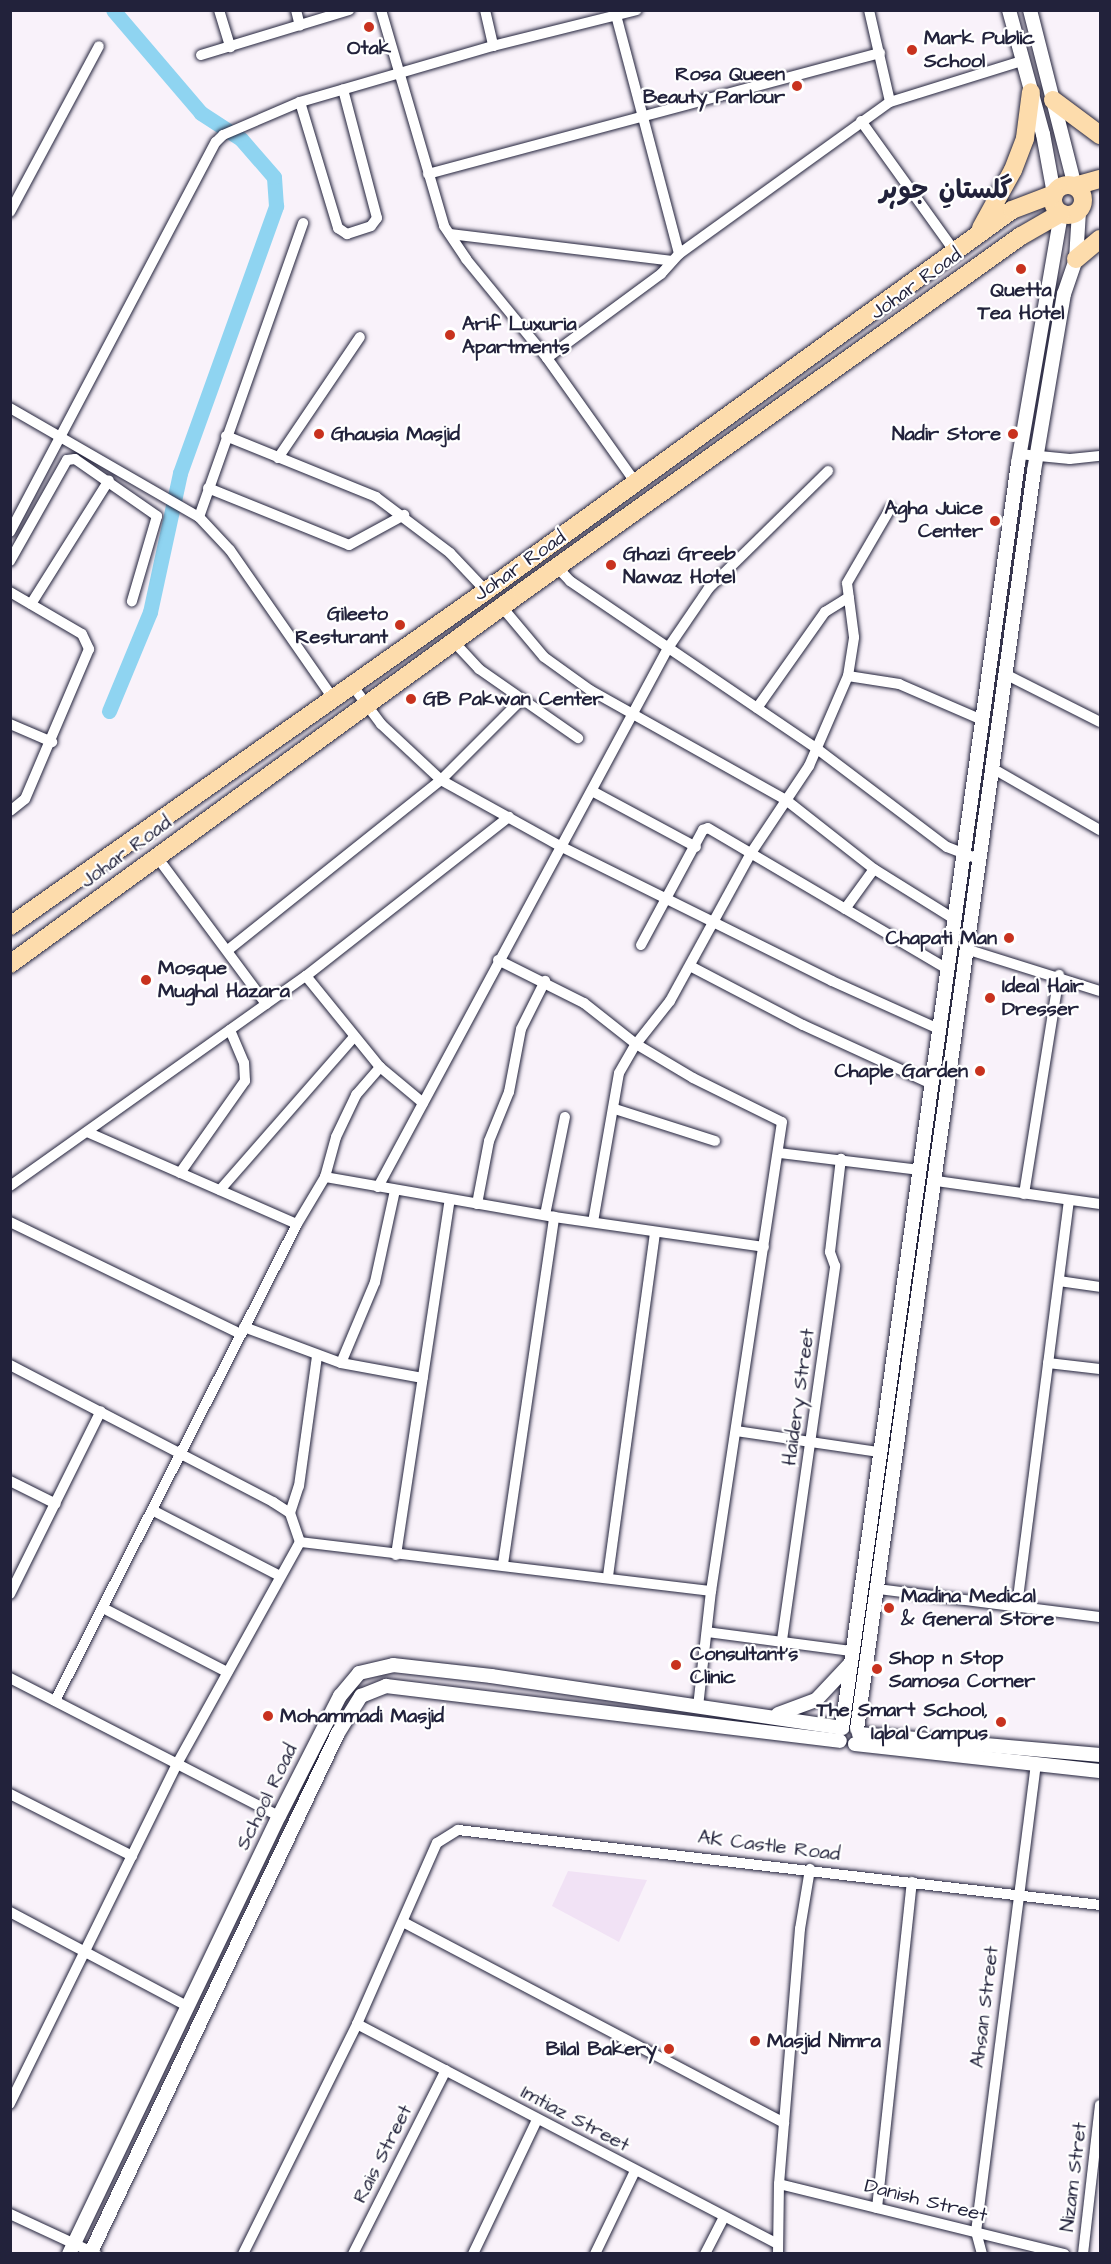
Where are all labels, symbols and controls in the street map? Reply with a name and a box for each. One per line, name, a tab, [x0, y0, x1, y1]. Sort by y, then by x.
marker: Otak	[362, 20, 376, 34]
place label: Mark Public School	[924, 27, 1035, 74]
place label: Otak	[347, 36, 391, 60]
marker: Mark Public School	[905, 43, 919, 57]
place label: Rosa Queen Beauty Parlour	[643, 62, 785, 109]
marker: Rosa Queen Beauty Parlour	[790, 79, 804, 93]
district label: گلستانِ جوہر	[880, 175, 1012, 207]
street label: Johar Road	[866, 243, 966, 325]
marker: Quetta Tea Hotel	[1014, 262, 1028, 276]
place label: Quetta Tea Hotel	[978, 278, 1064, 325]
place label: Arif Luxuria Apartments	[462, 312, 577, 359]
marker: Arif Luxuria Apartments	[443, 328, 457, 342]
place label: Ghausia Masjid	[331, 422, 460, 446]
place label: Nadir Store	[892, 422, 1001, 446]
marker: Ghausia Masjid	[312, 427, 326, 441]
marker: Nadir Store	[1006, 427, 1020, 441]
place label: Agha Juice Center	[885, 497, 983, 544]
marker: Agha Juice Center	[988, 514, 1002, 528]
street label: Johar Road	[469, 526, 571, 606]
place label: Ghazi Greeb Nawaz Hotel	[623, 542, 736, 589]
marker: Ghazi Greeb Nawaz Hotel	[604, 558, 618, 572]
place label: Gileeto Resturant	[295, 602, 388, 649]
marker: Gileeto Resturant	[393, 618, 407, 632]
place label: GB Pakwan Center	[423, 687, 604, 711]
marker: GB Pakwan Center	[404, 692, 418, 706]
street label: Johar Road	[76, 811, 176, 893]
place label: Chapati Man	[886, 926, 997, 950]
marker: Chapati Man	[1002, 931, 1016, 945]
place label: Mosque Mughal Hazara	[158, 957, 290, 1004]
marker: Mosque Mughal Hazara	[139, 973, 153, 987]
place label: Ideal Hair Dresser	[1002, 975, 1084, 1022]
marker: Ideal Hair Dresser	[983, 991, 997, 1005]
place label: Chaple Garden	[835, 1059, 968, 1083]
marker: Chaple Garden	[973, 1064, 987, 1078]
street label: Haidery Street	[778, 1327, 820, 1467]
place label: Madina Medical & General Store	[901, 1584, 1054, 1631]
marker: Madina Medical & General Store	[882, 1601, 896, 1615]
place label: Consultant's Clinic	[690, 1642, 798, 1689]
place label: Shop n Stop Samosa Corner	[889, 1646, 1035, 1693]
marker: Consultant's Clinic	[667, 1656, 685, 1674]
marker: Shop n Stop Samosa Corner	[870, 1662, 884, 1676]
place label: The Smart School, Iqbal Campus	[816, 1698, 988, 1745]
place label: Mohammadi Masjid	[280, 1704, 444, 1728]
marker: Mohammadi Masjid	[261, 1709, 275, 1723]
marker: The Smart School, Iqbal Campus	[992, 1713, 1010, 1731]
street label: School Road	[231, 1740, 303, 1854]
street label: AK Castle Road	[696, 1825, 842, 1867]
street label: Ahsan Street	[966, 1945, 1004, 2069]
place label: Masjid Nimra	[767, 2029, 881, 2053]
marker: Masjid Nimra	[748, 2034, 762, 2048]
place label: Bilal Bakery	[546, 2037, 657, 2061]
marker: Bilal Bakery	[662, 2042, 676, 2056]
street label: Imtiaz Street	[517, 2080, 633, 2158]
street label: Rais Street	[348, 2101, 418, 2207]
street label: Nizam Stret	[1055, 2121, 1093, 2233]
street label: Danish Street	[862, 2174, 990, 2228]

